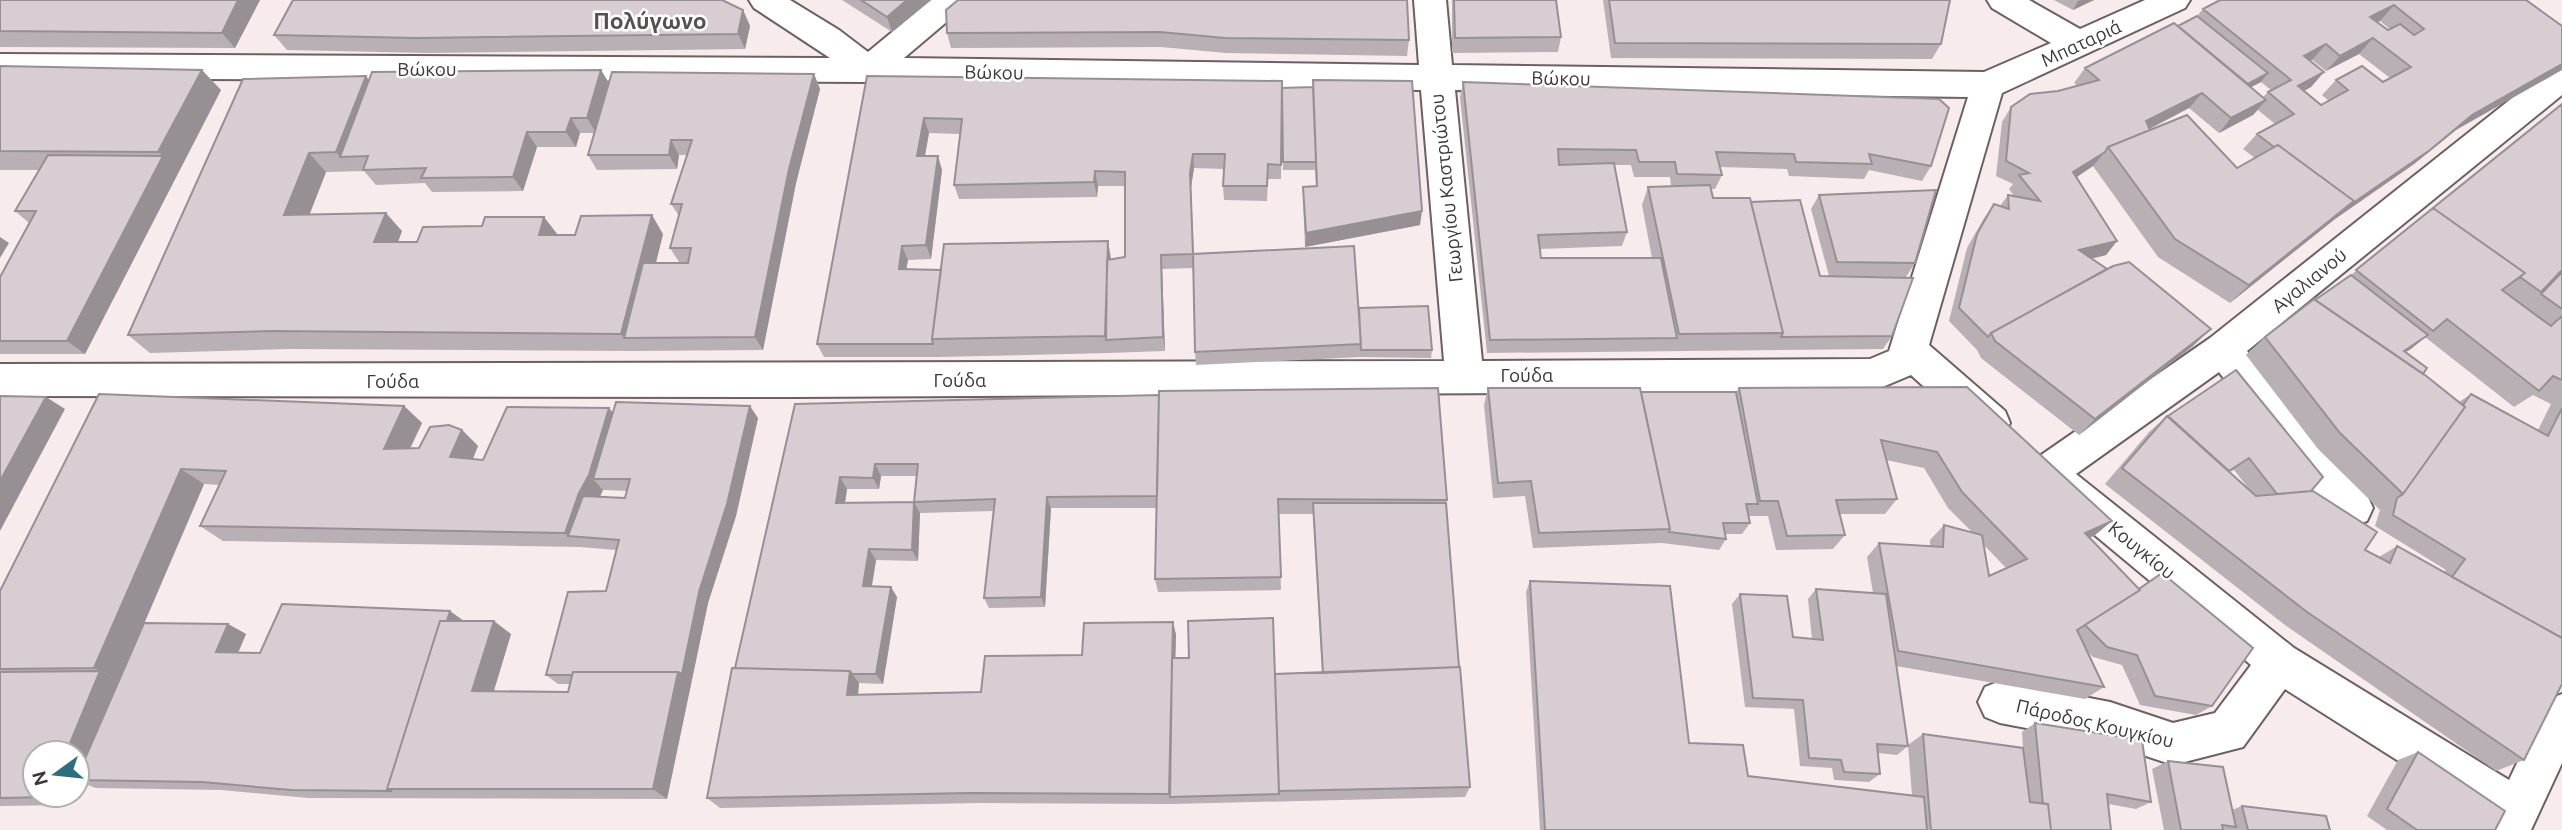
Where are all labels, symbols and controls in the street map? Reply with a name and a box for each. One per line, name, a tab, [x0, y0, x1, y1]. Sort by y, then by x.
district label: Πολύγωνο	[593, 8, 707, 33]
street label: Μπαταριά	[2037, 15, 2125, 71]
street label: Βώκου	[397, 58, 457, 80]
street label: Βώκου	[964, 60, 1024, 84]
street label: Βώκου	[1531, 66, 1591, 90]
street label: Γεωργίου Καστριώτου	[1425, 93, 1467, 283]
street label: Αγαλιανού	[2267, 243, 2351, 317]
street label: Γούδα	[1501, 364, 1553, 386]
street label: Γούδα	[934, 369, 986, 391]
street label: Γούδα	[367, 370, 419, 392]
street label: Κουγκίου	[2104, 517, 2180, 583]
street label: Πάροδος Κουγκίου	[2014, 694, 2176, 752]
north arrow	[21, 739, 91, 809]
text: N	[27, 769, 52, 788]

